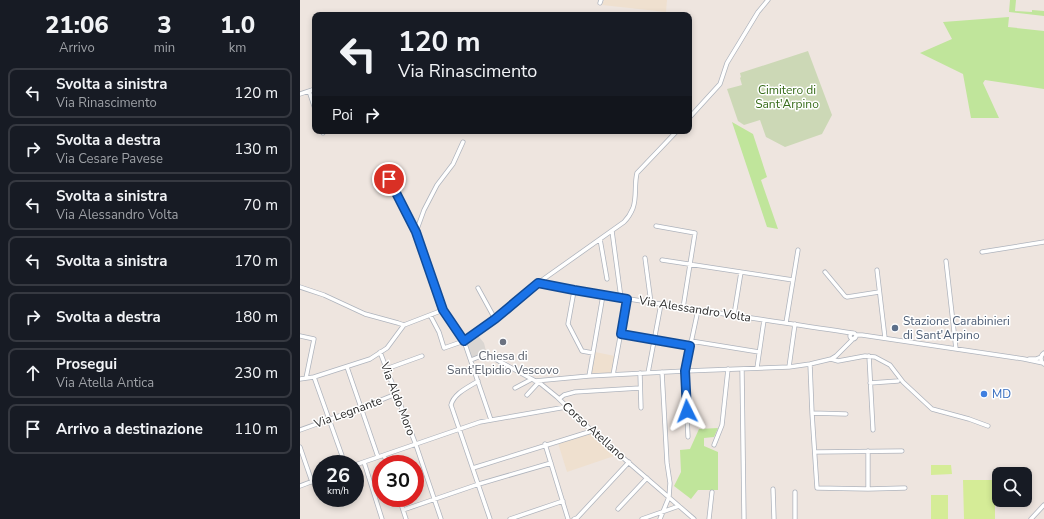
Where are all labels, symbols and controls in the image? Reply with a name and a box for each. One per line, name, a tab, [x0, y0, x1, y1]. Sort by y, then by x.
text: 21:06	[45, 9, 109, 41]
text: 3	[157, 9, 172, 41]
text: 1.0	[220, 9, 255, 41]
text: 120 m	[398, 23, 481, 61]
icon: left	[332, 28, 384, 80]
text: Arrivo	[59, 39, 95, 57]
text: min	[154, 39, 175, 57]
text: km	[229, 39, 246, 57]
text: Via Rinascimento	[398, 59, 537, 83]
text: Svolta a sinistra	[56, 74, 167, 94]
icon: left	[22, 82, 44, 104]
park label: Cimitero di Sant'Arpino	[755, 82, 819, 112]
text: 120 m	[234, 83, 278, 103]
text: Via Rinascimento	[56, 94, 157, 112]
icon: right	[361, 104, 383, 126]
text: Poi	[332, 105, 353, 125]
text: Svolta a destra	[56, 130, 161, 150]
icon: right	[22, 138, 44, 160]
text: 130 m	[234, 139, 278, 159]
text: Via Cesare Pavese	[56, 150, 163, 168]
pin	[372, 162, 406, 196]
icon: arrive	[378, 168, 400, 190]
text: Svolta a sinistra	[56, 186, 167, 206]
icon: left	[22, 194, 44, 216]
text: 70 m	[243, 195, 278, 215]
text: Via Alessandro Volta	[56, 206, 178, 224]
icon: left	[22, 250, 44, 272]
text: Svolta a sinistra	[56, 251, 167, 271]
text: 170 m	[234, 251, 278, 271]
street label: Via Alessandro Volta	[637, 292, 752, 326]
icon: right	[22, 306, 44, 328]
text: Svolta a destra	[56, 307, 161, 327]
text: 180 m	[234, 307, 278, 327]
place label: Stazione Carabinieri di Sant'Arpino	[903, 313, 1010, 343]
marker: Stazione Carabinieri di Sant'Arpino	[890, 323, 900, 333]
marker: Chiesa di Sant'Elpidio Vescovo	[498, 337, 508, 347]
place label: Chiesa di Sant'Elpidio Vescovo	[447, 348, 559, 378]
text: Prosegui	[56, 354, 117, 374]
street label: Via Aldo Moro	[376, 359, 419, 438]
icon: ahead	[22, 362, 44, 384]
text: 230 m	[234, 363, 278, 383]
text: Via Atella Antica	[56, 374, 154, 392]
place label: MD	[992, 386, 1011, 402]
marker: MD	[979, 389, 989, 399]
position arrow	[666, 390, 708, 432]
street label: Via Legnante	[311, 392, 384, 432]
street label: Corso Atellano	[559, 398, 629, 464]
icon: arrive	[22, 418, 44, 440]
text: Arrivo a destinazione	[56, 419, 203, 439]
text: 110 m	[234, 419, 278, 439]
speed limit sign: 30	[372, 455, 424, 507]
text: 26	[326, 462, 350, 489]
map controls	[992, 467, 1032, 507]
button: search	[992, 467, 1032, 507]
text: km/h	[327, 484, 349, 498]

